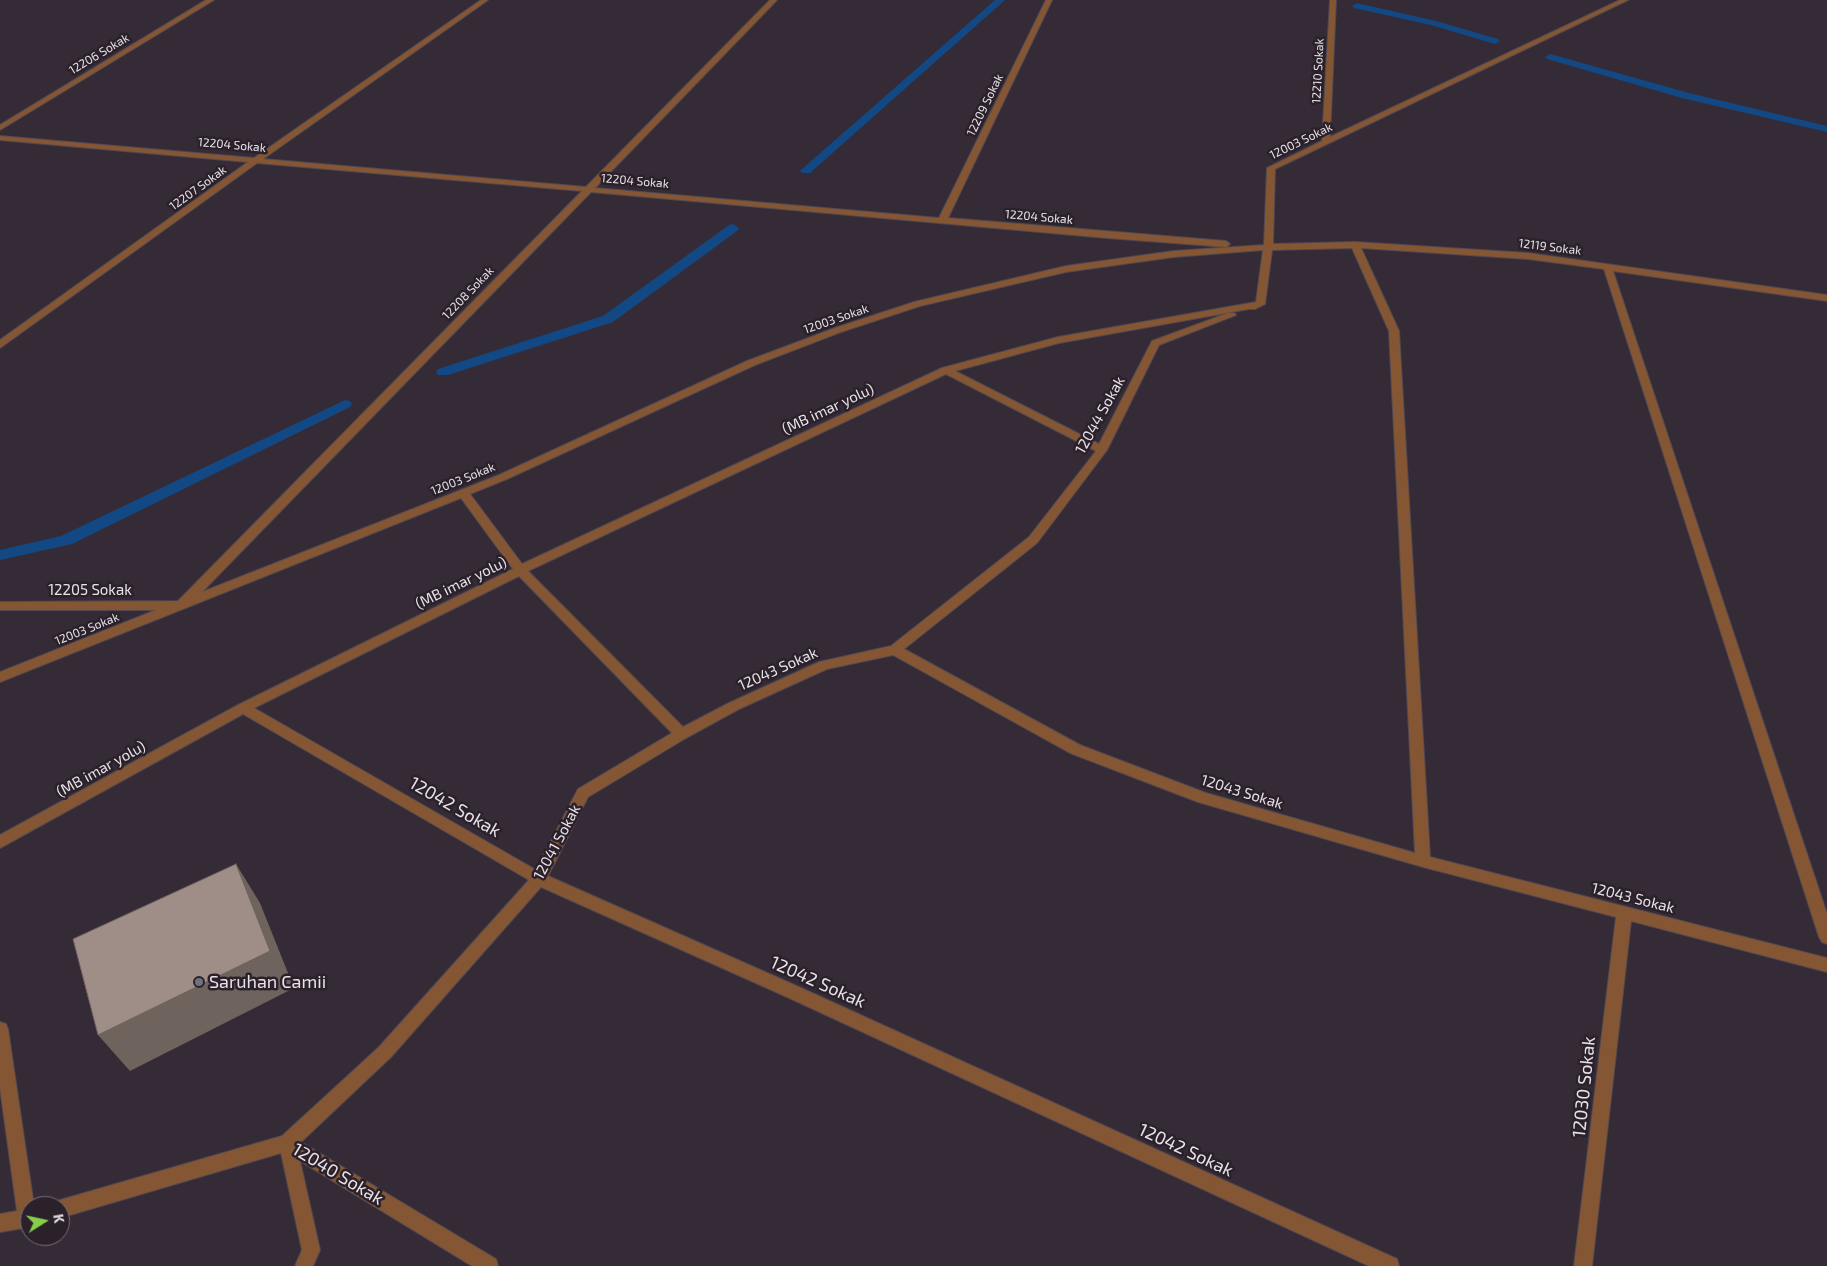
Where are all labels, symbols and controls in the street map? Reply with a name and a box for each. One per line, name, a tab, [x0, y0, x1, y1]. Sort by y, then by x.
street label: 12206 Sokak	[66, 30, 132, 78]
street label: 12210 Sokak	[1309, 38, 1327, 104]
street label: 12209 Sokak	[964, 72, 1006, 138]
street label: 12003 Sokak	[1267, 120, 1335, 162]
street label: 12204 Sokak	[198, 135, 266, 155]
street label: 12207 Sokak	[167, 163, 229, 213]
street label: 12204 Sokak	[601, 171, 669, 191]
street label: 12204 Sokak	[1005, 207, 1073, 227]
street label: 12119 Sokak	[1518, 236, 1582, 258]
street label: 12208 Sokak	[439, 264, 497, 322]
street label: 12003 Sokak	[802, 301, 870, 337]
street label: 12044 Sokak	[1071, 373, 1129, 457]
street label: (MB imar yolu)	[779, 380, 877, 438]
street label: 12003 Sokak	[429, 460, 497, 498]
street label: (MB imar yolu)	[412, 553, 510, 613]
street label: 12205 Sokak	[48, 581, 132, 599]
street label: 12003 Sokak	[53, 610, 121, 648]
street label: 12043 Sokak	[736, 644, 820, 694]
street label: (MB imar yolu)	[53, 737, 149, 801]
street label: 12043 Sokak	[1199, 771, 1285, 813]
street label: 12042 Sokak	[405, 772, 505, 842]
street label: 12041 Sokak	[530, 801, 584, 883]
street label: 12043 Sokak	[1590, 879, 1676, 917]
street label: 12042 Sokak	[767, 951, 869, 1013]
place label: Saruhan Camii	[209, 971, 326, 993]
marker: Saruhan Camii	[193, 976, 205, 988]
street label: 12030 Sokak	[1568, 1035, 1600, 1139]
street label: 12042 Sokak	[1135, 1119, 1237, 1181]
street label: 12040 Sokak	[288, 1138, 388, 1210]
north arrow	[20, 1196, 70, 1246]
text: K	[50, 1213, 68, 1224]

